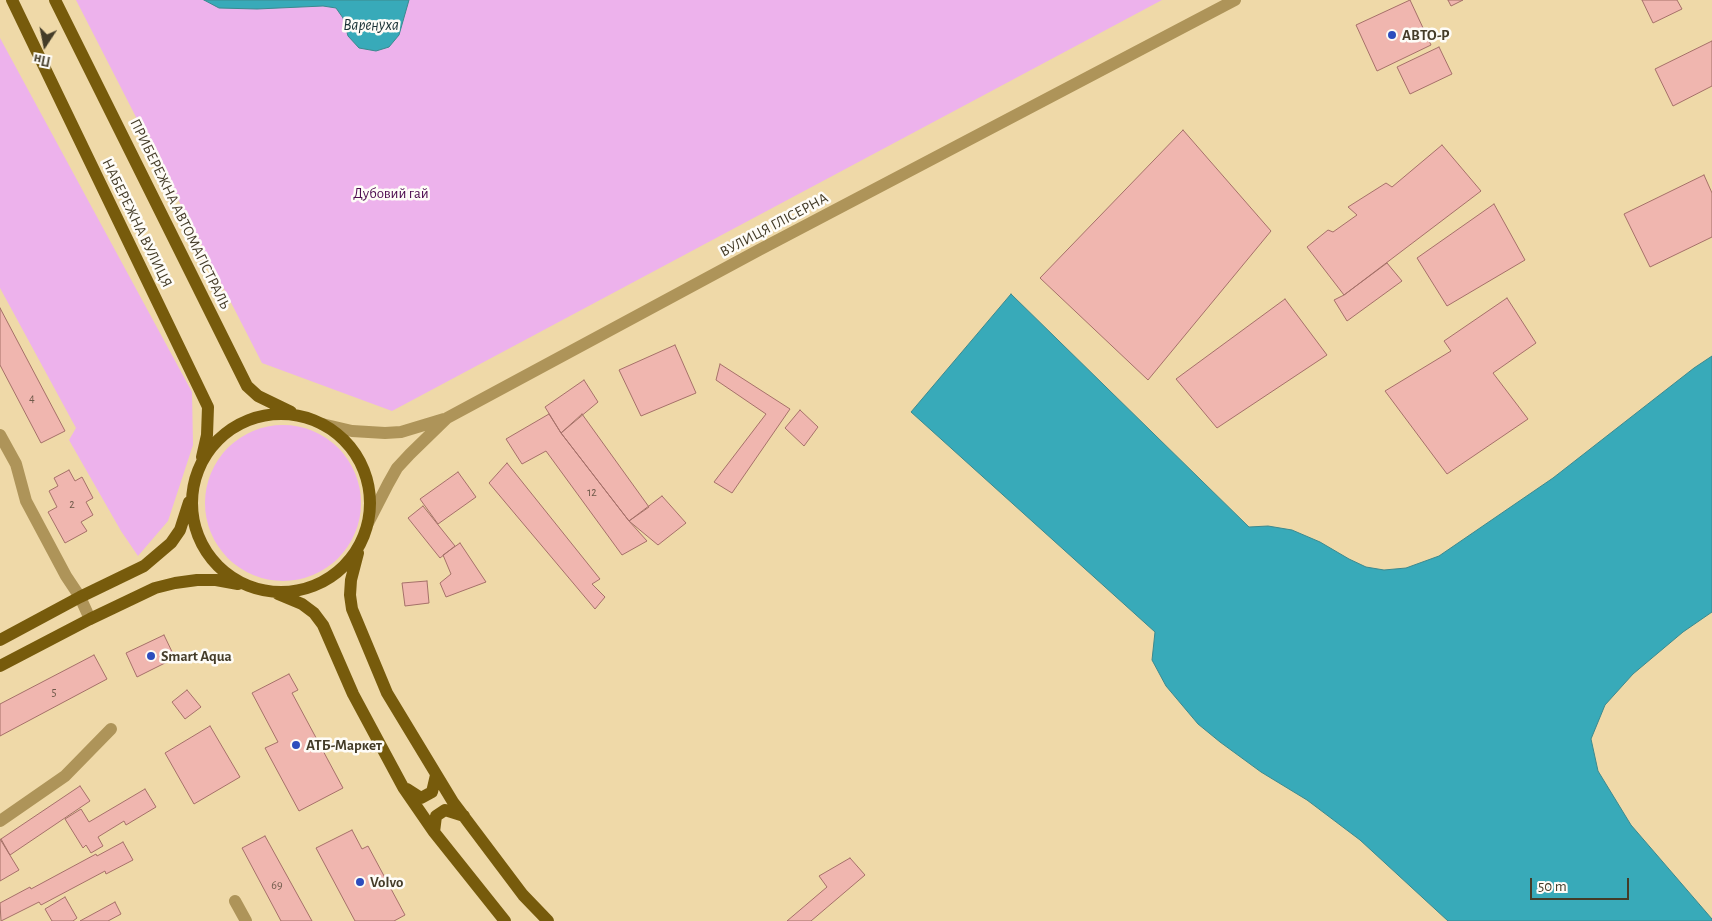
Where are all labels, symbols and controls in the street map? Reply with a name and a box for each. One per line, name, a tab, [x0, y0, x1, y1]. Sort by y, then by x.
water label: Варенуха	[343, 15, 399, 35]
north arrow	[20, 20, 70, 70]
place label: АВТО-Р	[1402, 26, 1450, 44]
marker: АВТО-Р	[1386, 29, 1398, 41]
text: Пн	[32, 51, 52, 68]
street label: ПРИБЕРЕЖНА АВТОМАГІСТРАЛЬ	[126, 116, 234, 312]
street label: НАБЕРЕЖНА ВУЛИЦЯ	[98, 156, 176, 290]
park label: Дубовий гай	[353, 184, 429, 202]
street label: ВУЛИЦЯ ГЛІСЕРНА	[717, 189, 831, 261]
house number: 4	[29, 391, 35, 405]
house number: 12	[587, 485, 597, 499]
house number: 2	[69, 497, 75, 511]
place label: Smart Aqua	[161, 647, 232, 665]
marker: Smart Aqua	[145, 650, 157, 662]
house number: 5	[51, 685, 57, 699]
place label: АТБ-Маркет	[306, 736, 382, 754]
marker: АТБ-Маркет	[290, 739, 302, 751]
scale bar	[1532, 868, 1631, 900]
place label: Volvo	[370, 873, 403, 891]
marker: Volvo	[354, 876, 366, 888]
house number: 69	[271, 878, 283, 892]
text: 50 m	[1538, 879, 1567, 894]

